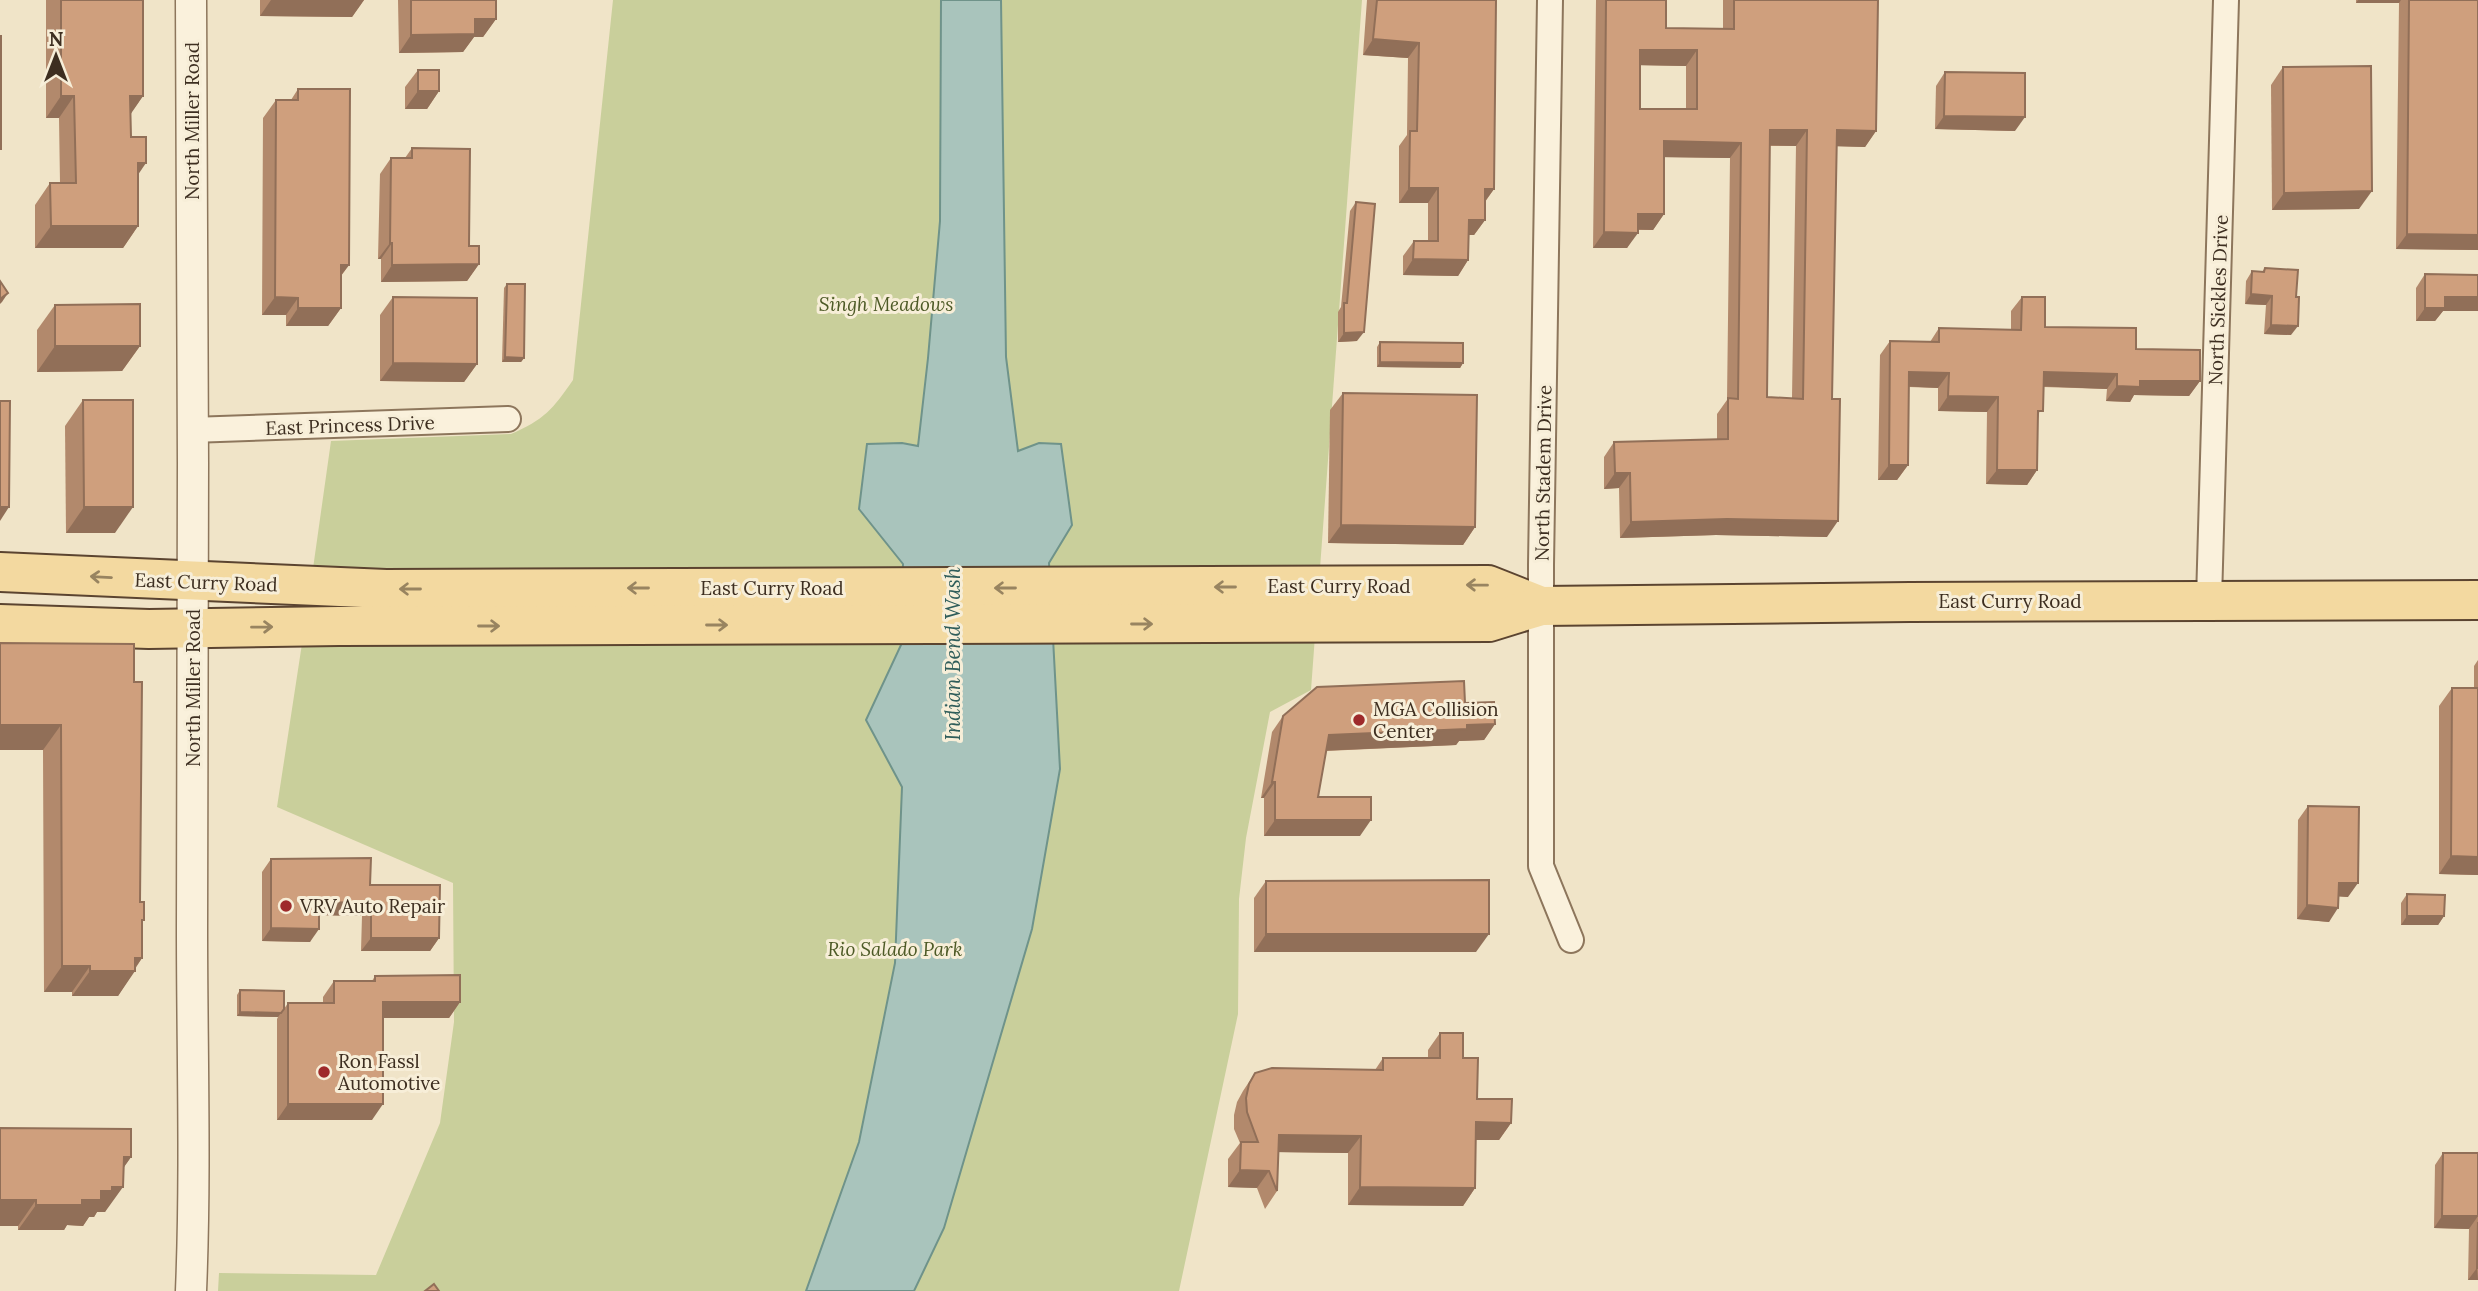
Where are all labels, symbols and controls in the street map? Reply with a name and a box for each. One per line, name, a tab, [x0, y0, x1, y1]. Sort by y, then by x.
north arrow	[21, 21, 91, 91]
text: N	[49, 27, 64, 51]
street label: North Miller Road	[180, 42, 204, 200]
street label: North Sickles Drive	[2203, 214, 2233, 386]
park label: Singh Meadows	[819, 292, 953, 316]
street label: North Stadem Drive	[1529, 385, 1557, 561]
street label: East Princess Drive	[265, 410, 435, 440]
water label: Indian Bend Wash	[939, 567, 966, 741]
street label: East Curry Road	[134, 568, 278, 596]
one-way arrow	[90, 570, 113, 583]
street label: East Curry Road	[1267, 574, 1411, 598]
street label: East Curry Road	[700, 576, 844, 600]
one-way arrow	[1466, 578, 1489, 592]
one-way arrow	[1214, 580, 1237, 594]
one-way arrow	[626, 581, 649, 595]
one-way arrow	[994, 581, 1017, 595]
one-way arrow	[399, 582, 422, 596]
street label: East Curry Road	[1938, 589, 2082, 613]
street label: North Miller Road	[181, 609, 205, 767]
one-way arrow	[1130, 617, 1153, 631]
one-way arrow	[705, 618, 728, 632]
one-way arrow	[477, 619, 500, 633]
one-way arrow	[250, 620, 273, 634]
place label: MGA Collision Center	[1373, 697, 1499, 743]
marker: MGA Collision Center	[1351, 712, 1367, 728]
place label: VRV Auto Repair	[299, 894, 446, 918]
marker: VRV Auto Repair	[278, 898, 294, 914]
park label: Rio Salado Park	[827, 937, 963, 961]
place label: Ron Fassl Automotive	[337, 1049, 440, 1095]
marker: Ron Fassl Automotive	[316, 1064, 332, 1080]

